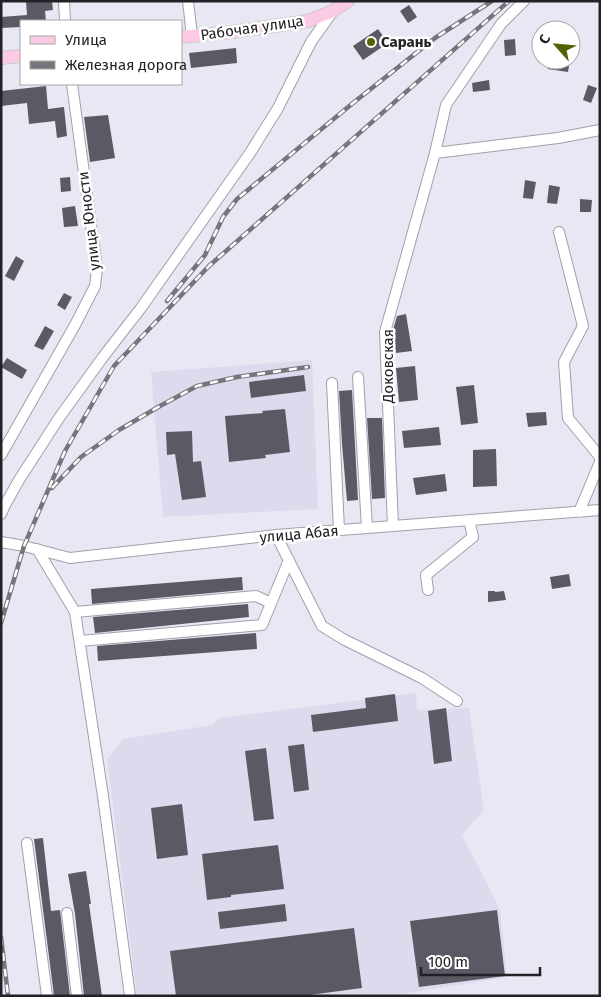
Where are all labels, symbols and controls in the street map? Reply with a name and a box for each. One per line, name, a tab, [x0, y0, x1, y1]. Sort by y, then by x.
street label: Рабочая улица	[199, 12, 305, 44]
legend	[20, 20, 182, 85]
north arrow	[531, 20, 581, 70]
text: Улица	[65, 31, 107, 49]
text: С	[535, 32, 554, 47]
place label: Сарань	[381, 33, 432, 51]
marker: Сарань	[365, 36, 377, 48]
text: Железная дорога	[65, 56, 187, 74]
street label: улица Юности	[74, 170, 104, 272]
street label: Доковская	[379, 329, 397, 404]
street label: улица Абая	[259, 522, 339, 546]
scale bar	[421, 944, 540, 976]
text: 100 m	[428, 953, 468, 971]

